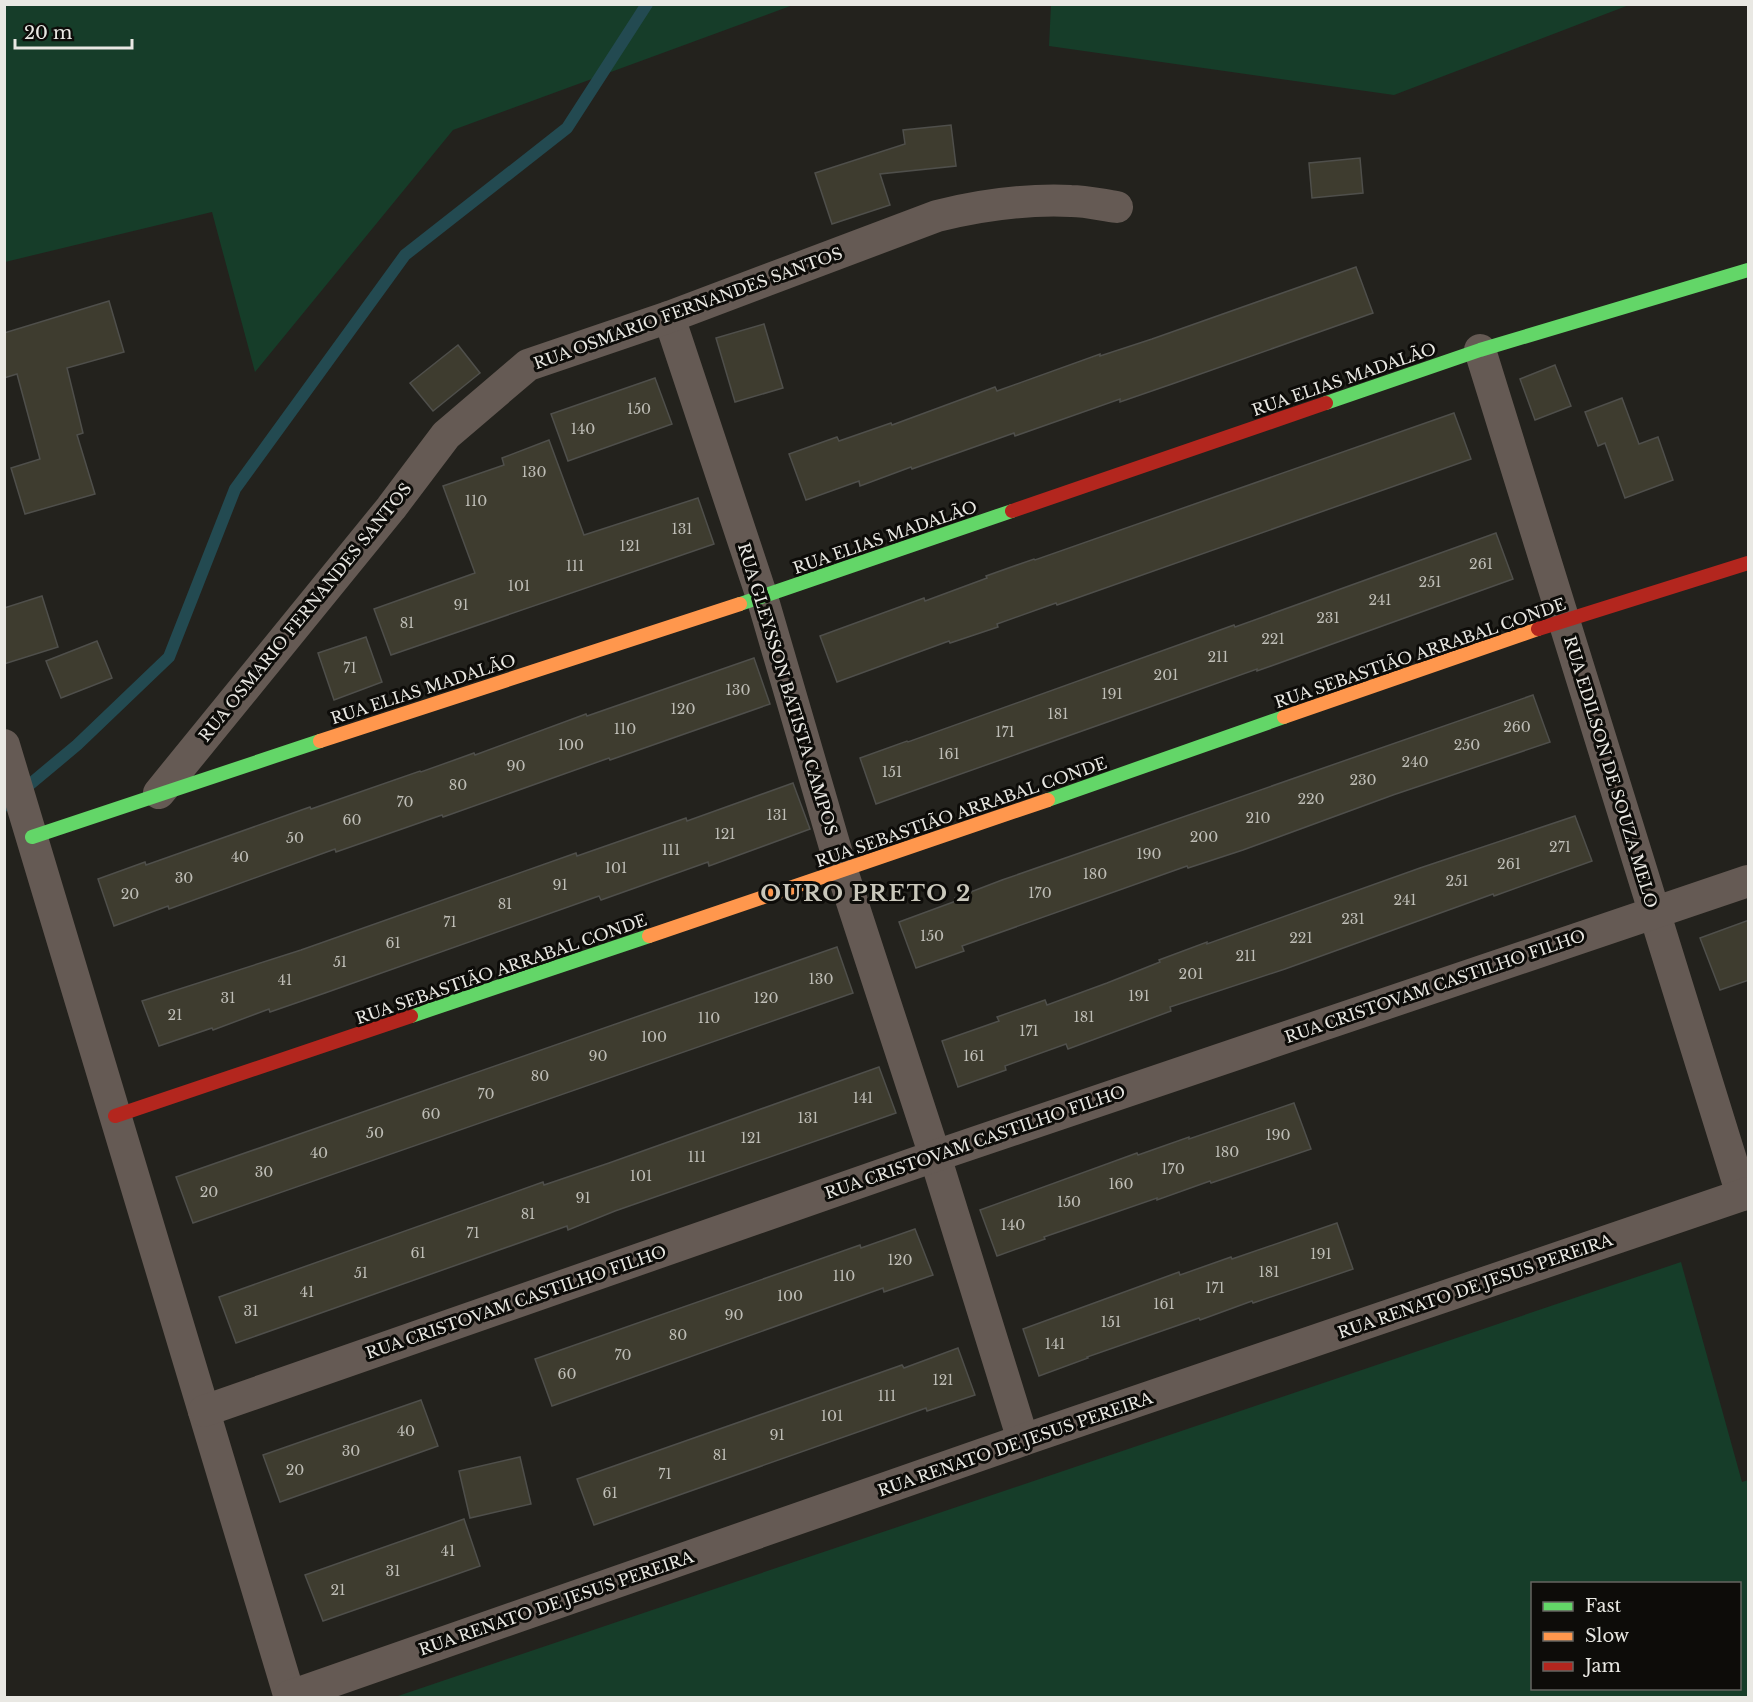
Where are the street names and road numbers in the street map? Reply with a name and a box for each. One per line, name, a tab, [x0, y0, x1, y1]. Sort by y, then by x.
street label: RUA OSMARIO FERNANDES SANTOS	[531, 243, 845, 373]
street label: RUA ELIAS MADALÃO	[1249, 337, 1439, 420]
street label: RUA OSMARIO FERNANDES SANTOS	[194, 479, 416, 745]
street label: RUA ELIAS MADALÃO	[790, 495, 980, 578]
street label: RUA GLEYSSON BATISTA CAMPOS	[734, 540, 842, 838]
street label: RUA SEBASTIÃO ARRABAL CONDE	[1271, 593, 1568, 712]
street label: RUA EDILSON DE SOUZA MELO	[1560, 634, 1662, 910]
street label: RUA ELIAS MADALÃO	[328, 649, 518, 728]
street label: RUA SEBASTIÃO ARRABAL CONDE	[812, 752, 1109, 871]
street label: RUA SEBASTIÃO ARRABAL CONDE	[352, 909, 649, 1028]
street label: RUA CRISTOVAM CASTILHO FILHO	[1282, 925, 1588, 1047]
street label: RUA CRISTOVAM CASTILHO FILHO	[822, 1081, 1128, 1203]
street label: RUA RENATO DE JESUS PEREIRA	[1335, 1229, 1616, 1343]
street label: RUA CRISTOVAM CASTILHO FILHO	[363, 1241, 669, 1363]
street label: RUA RENATO DE JESUS PEREIRA	[875, 1387, 1156, 1501]
street label: RUA RENATO DE JESUS PEREIRA	[416, 1546, 697, 1660]

